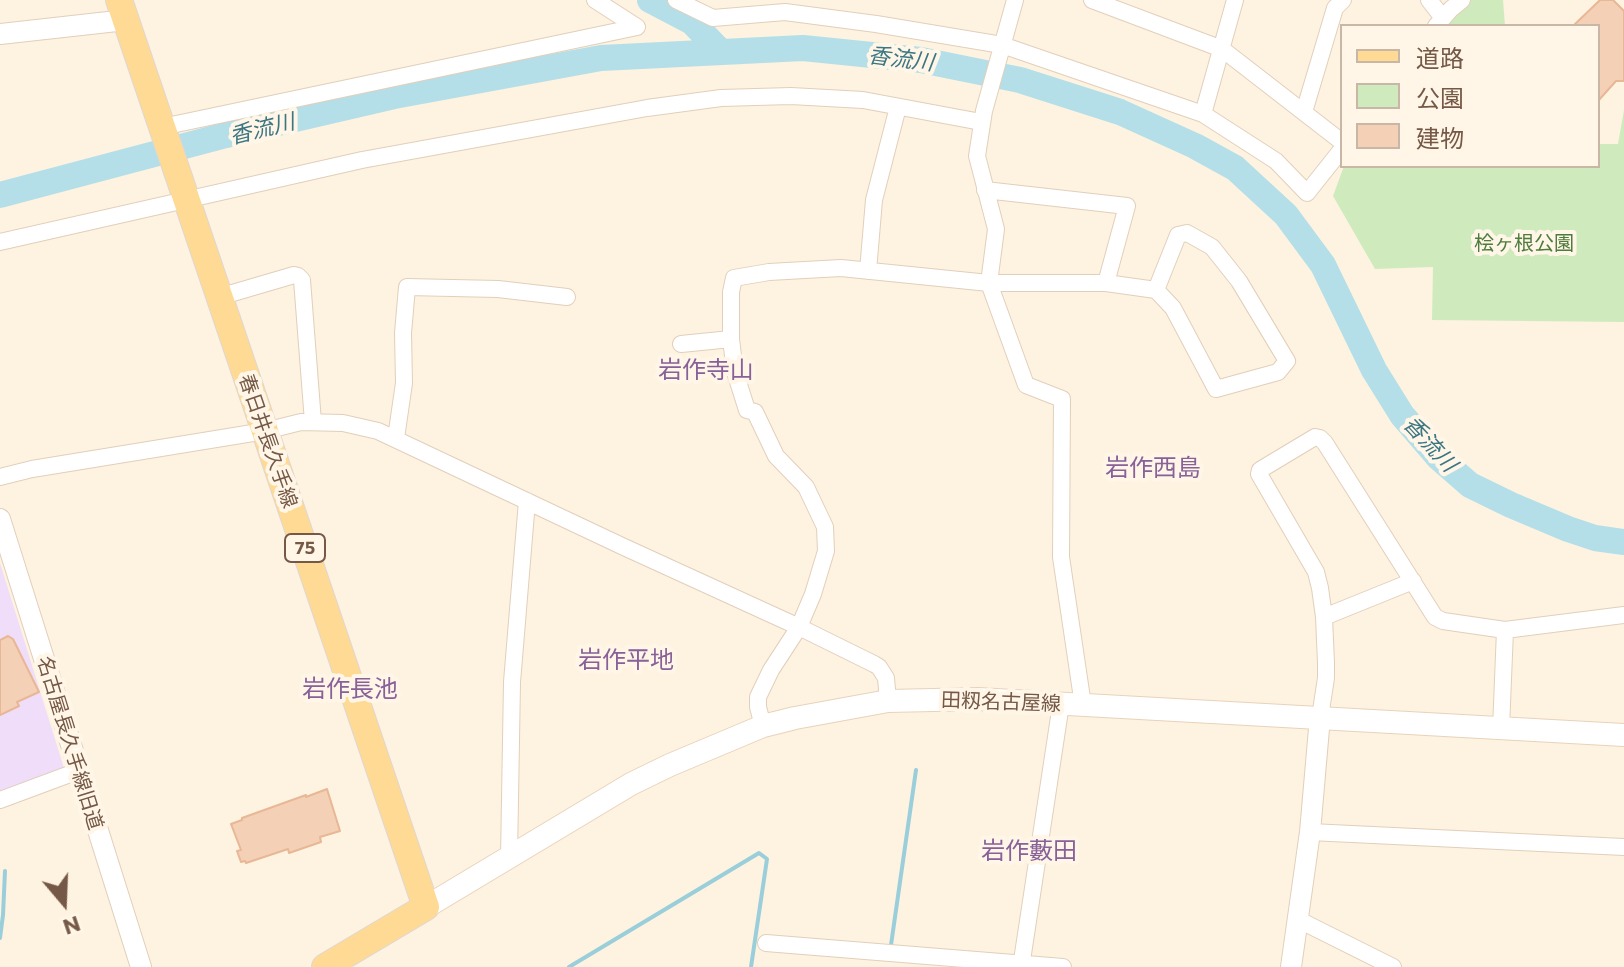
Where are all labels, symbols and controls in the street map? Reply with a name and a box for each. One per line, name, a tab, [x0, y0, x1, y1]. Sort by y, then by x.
legend	[1340, 24, 1600, 168]
water label: 香流川	[867, 42, 935, 76]
text: 道路	[1416, 43, 1464, 72]
text: 公園	[1416, 83, 1464, 112]
water label: 香流川	[227, 108, 297, 150]
text: 建物	[1416, 123, 1464, 152]
park label: 桧ヶ根公園	[1474, 231, 1574, 255]
district label: 岩作寺山	[658, 356, 754, 384]
street label: 春日井長久手線	[234, 371, 302, 511]
water label: 香流川	[1398, 411, 1462, 477]
district label: 岩作西島	[1105, 454, 1201, 482]
road number: 75	[285, 534, 325, 562]
district label: 岩作平地	[578, 646, 674, 674]
street label: 名古屋長久手線旧道	[32, 653, 108, 833]
district label: 岩作長池	[302, 675, 398, 703]
street label: 田籾名古屋線	[941, 688, 1061, 716]
district label: 岩作藪田	[981, 837, 1077, 865]
north arrow	[24, 863, 104, 943]
text: N	[60, 911, 84, 942]

